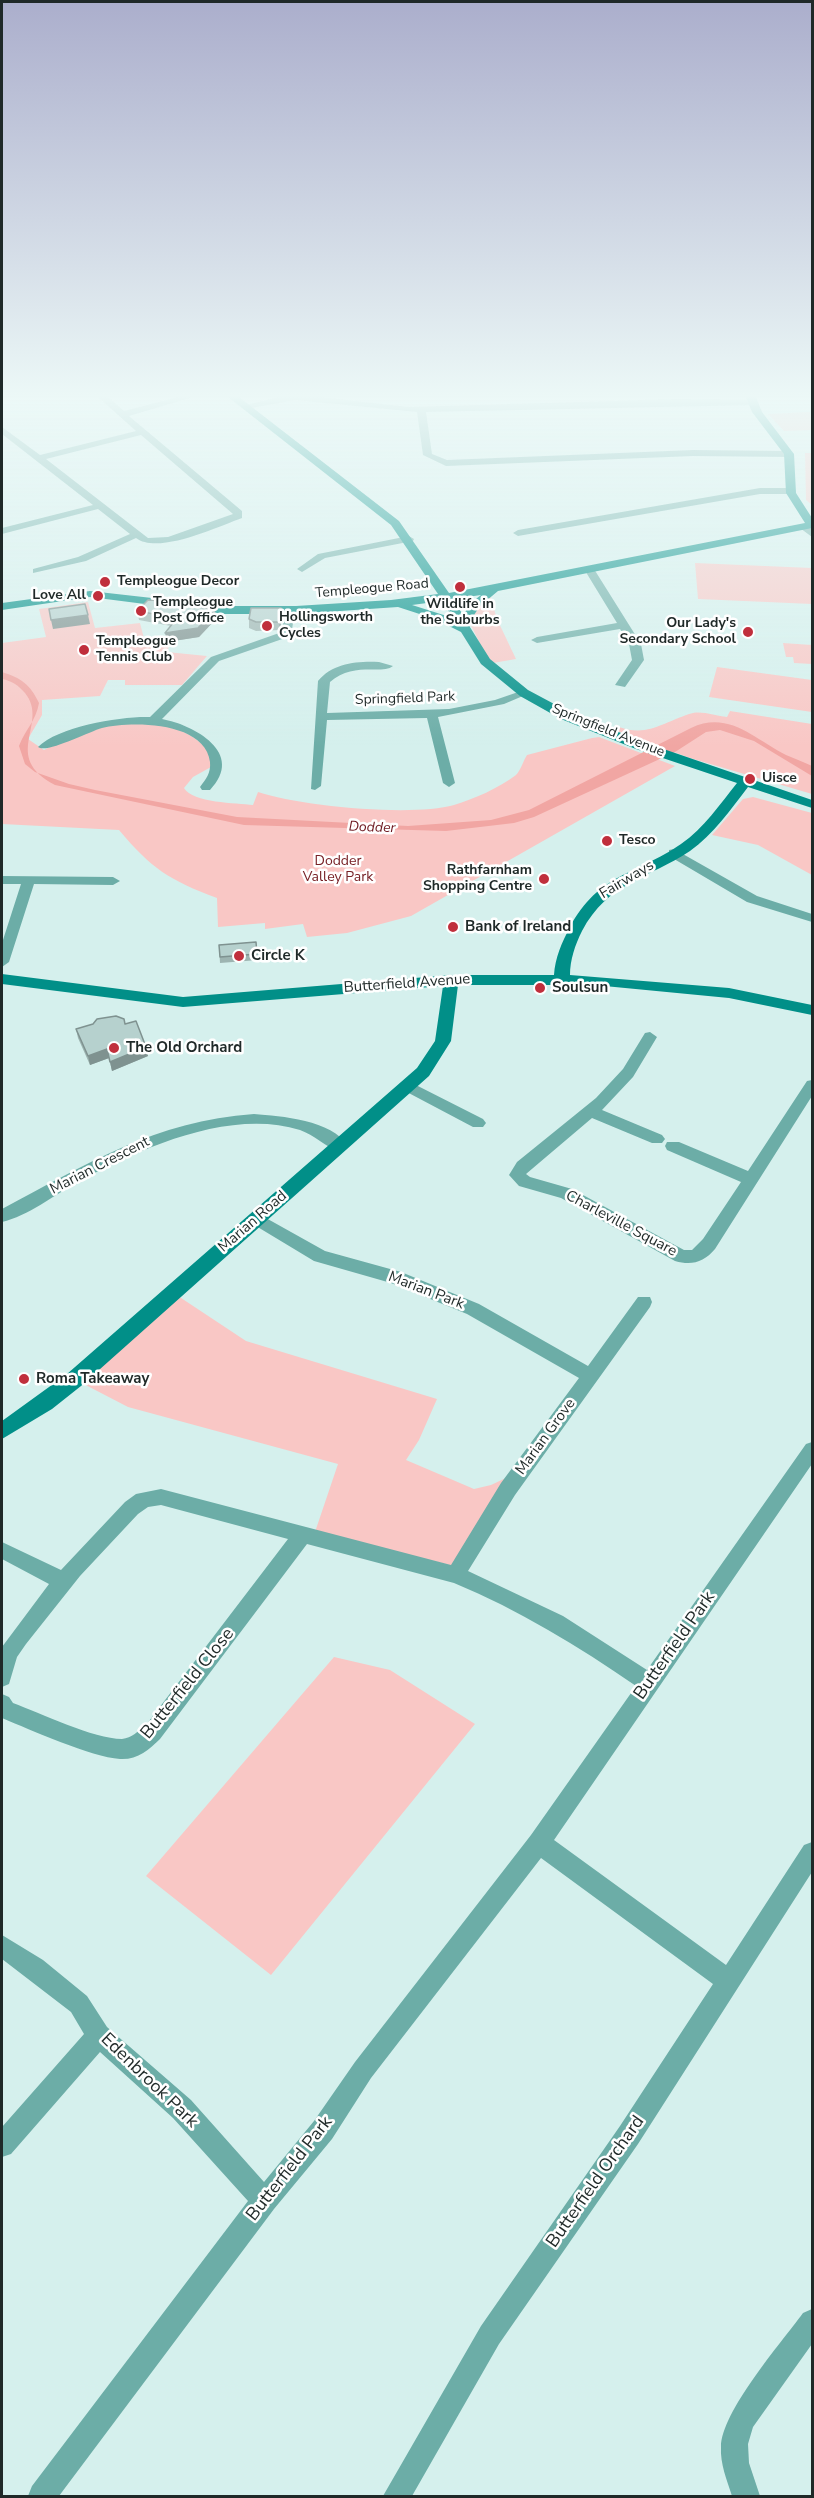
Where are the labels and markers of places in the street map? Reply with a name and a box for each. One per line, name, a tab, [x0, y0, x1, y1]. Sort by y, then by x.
place label: Templeogue Decor	[117, 574, 239, 590]
marker: Templeogue Decor	[98, 575, 112, 589]
marker: Wildlife in the Suburbs	[453, 580, 467, 594]
place label: Love All	[32, 588, 86, 604]
marker: Love All	[91, 589, 105, 603]
place label: Templeogue Post Office	[153, 595, 233, 628]
place label: Wildlife in the Suburbs	[420, 597, 500, 630]
marker: Templeogue Post Office	[134, 604, 148, 618]
place label: Hollingsworth Cycles	[279, 610, 373, 642]
place label: Our Lady's Secondary School	[620, 616, 736, 648]
marker: Hollingsworth Cycles	[260, 619, 274, 633]
marker: Our Lady's Secondary School	[741, 625, 755, 639]
place label: Templeogue Tennis Club	[96, 634, 176, 666]
marker: Templeogue Tennis Club	[77, 643, 91, 657]
place label: Uisce	[762, 771, 797, 787]
marker: Uisce	[743, 772, 757, 786]
place label: Tesco	[619, 833, 656, 849]
marker: Tesco	[600, 834, 614, 848]
place label: Rathfarnham Shopping Centre	[423, 863, 532, 896]
marker: Rathfarnham Shopping Centre	[537, 872, 551, 886]
place label: Bank of Ireland	[465, 918, 571, 936]
marker: Bank of Ireland	[446, 920, 460, 934]
place label: Circle K	[251, 947, 305, 965]
marker: Circle K	[232, 949, 246, 963]
place label: Soulsun	[552, 979, 608, 997]
marker: Soulsun	[533, 981, 547, 995]
place label: The Old Orchard	[126, 1039, 242, 1057]
marker: The Old Orchard	[107, 1041, 121, 1055]
place label: Roma Takeaway	[36, 1370, 149, 1388]
marker: Roma Takeaway	[17, 1372, 31, 1386]

